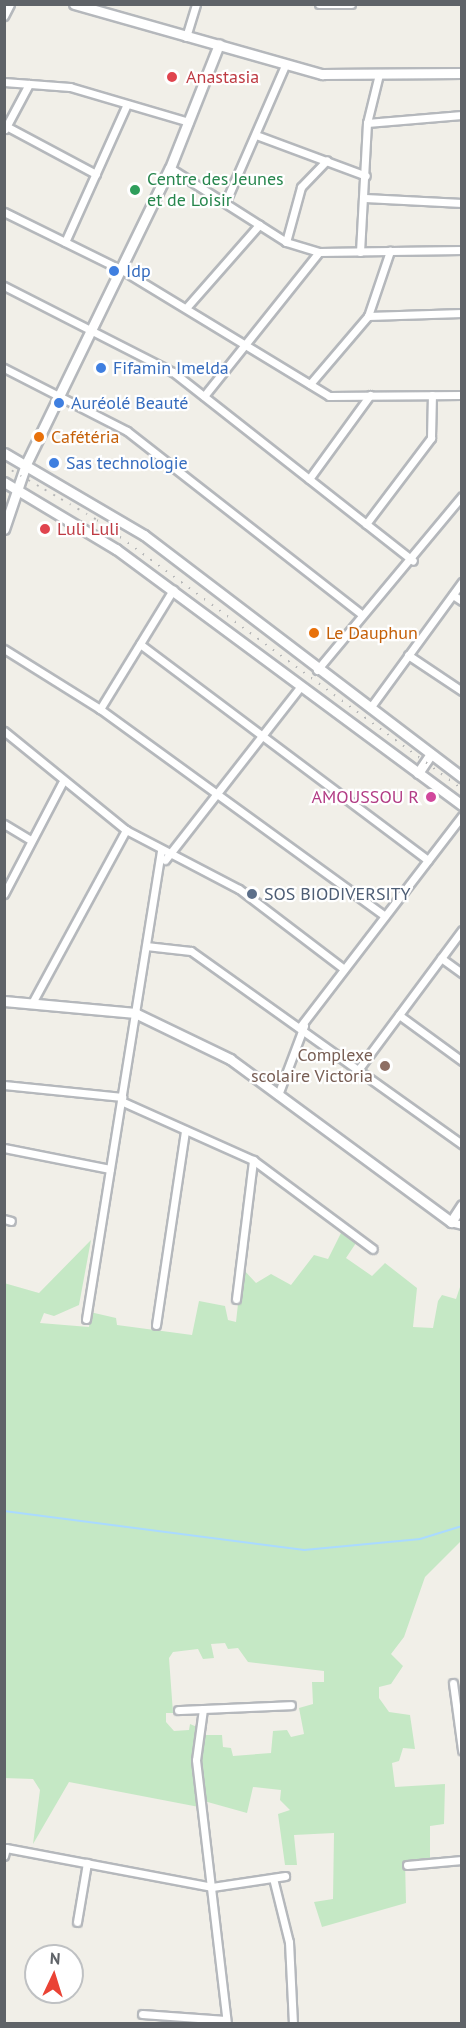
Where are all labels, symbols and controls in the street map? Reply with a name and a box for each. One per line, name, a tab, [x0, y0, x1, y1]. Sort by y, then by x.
place label: Anastasia	[186, 66, 259, 88]
marker: Anastasia	[163, 68, 181, 86]
place label: Centre des Jeunes et de Loisir	[147, 169, 284, 212]
marker: Centre des Jeunes et de Loisir	[128, 183, 142, 197]
place label: Idp	[126, 260, 151, 282]
marker: Idp	[107, 264, 121, 278]
place label: Fifamin Imelda	[113, 357, 229, 379]
marker: Fifamin Imelda	[94, 361, 108, 375]
place label: Auréolé Beauté	[71, 392, 188, 414]
marker: Auréolé Beauté	[52, 396, 66, 410]
place label: Cafétéria	[51, 426, 120, 448]
marker: Cafétéria	[32, 430, 46, 444]
place label: Sas technologie	[66, 452, 188, 474]
marker: Sas technologie	[47, 456, 61, 470]
place label: Luli Luli	[57, 518, 119, 540]
marker: Luli Luli	[38, 522, 52, 536]
place label: Le Dauphun	[326, 622, 418, 644]
marker: Le Dauphun	[307, 626, 321, 640]
place label: AMOUSSOU R	[312, 786, 419, 808]
marker: AMOUSSOU R	[424, 790, 438, 804]
place label: SOS BIODIVERSITY	[264, 883, 411, 905]
marker: SOS BIODIVERSITY	[245, 887, 259, 901]
place label: Complexe scolaire Victoria	[250, 1045, 373, 1088]
marker: Complexe scolaire Victoria	[378, 1059, 392, 1073]
north arrow	[24, 1944, 84, 2004]
text: N	[49, 1948, 61, 1968]

